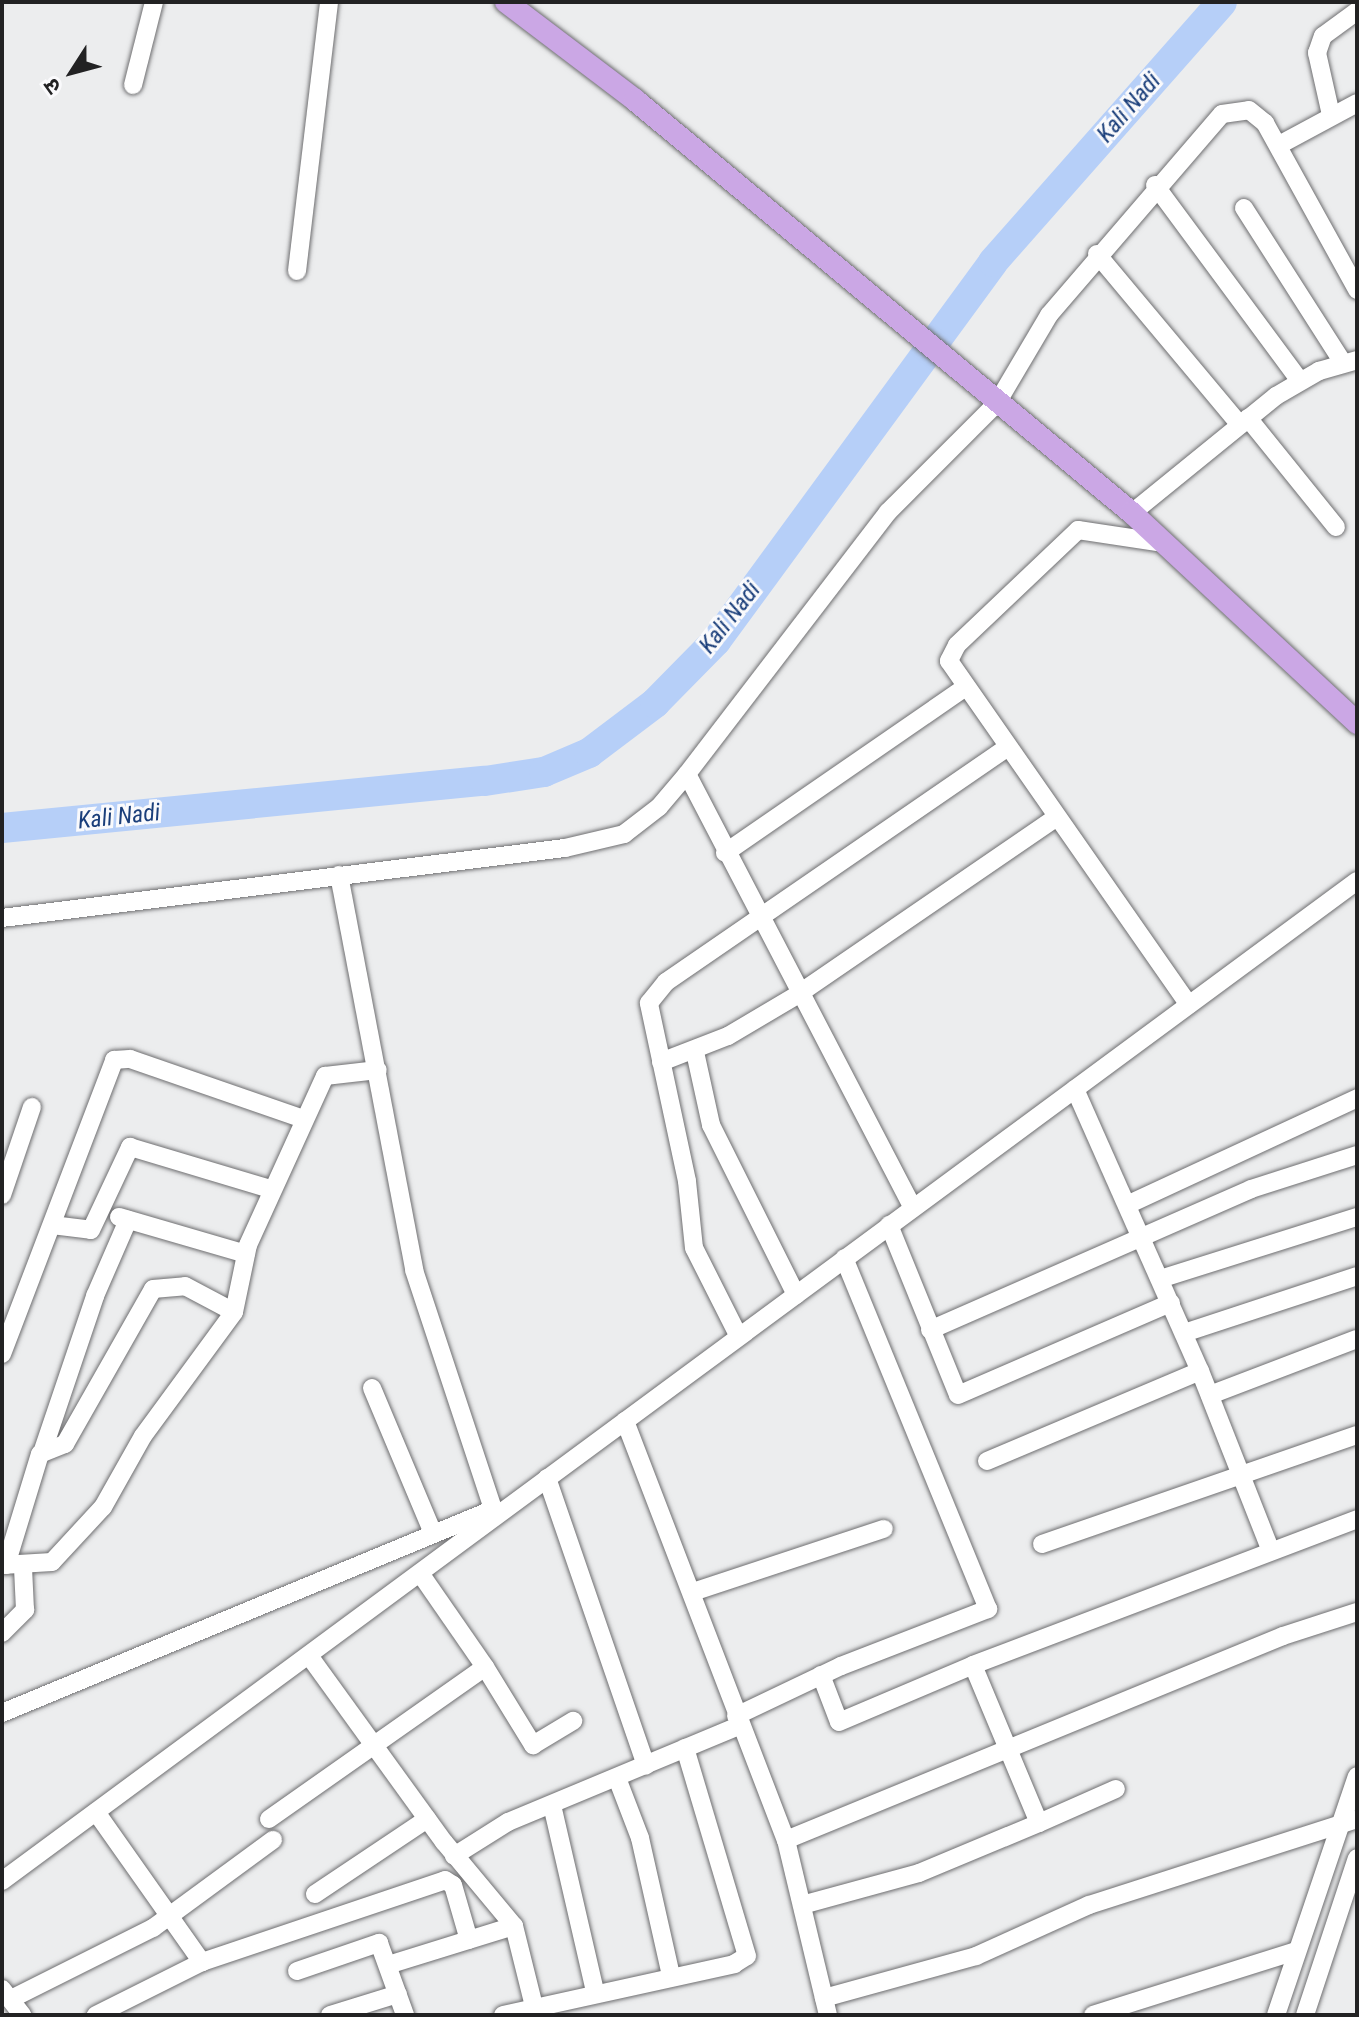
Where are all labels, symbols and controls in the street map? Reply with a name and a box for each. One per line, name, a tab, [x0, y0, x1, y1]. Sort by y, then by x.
north arrow	[32, 32, 112, 112]
water label: Kali Nadi	[1091, 67, 1167, 149]
text: उ	[38, 74, 66, 99]
water label: Kali Nadi	[693, 577, 767, 659]
water label: Kali Nadi	[76, 798, 162, 836]

